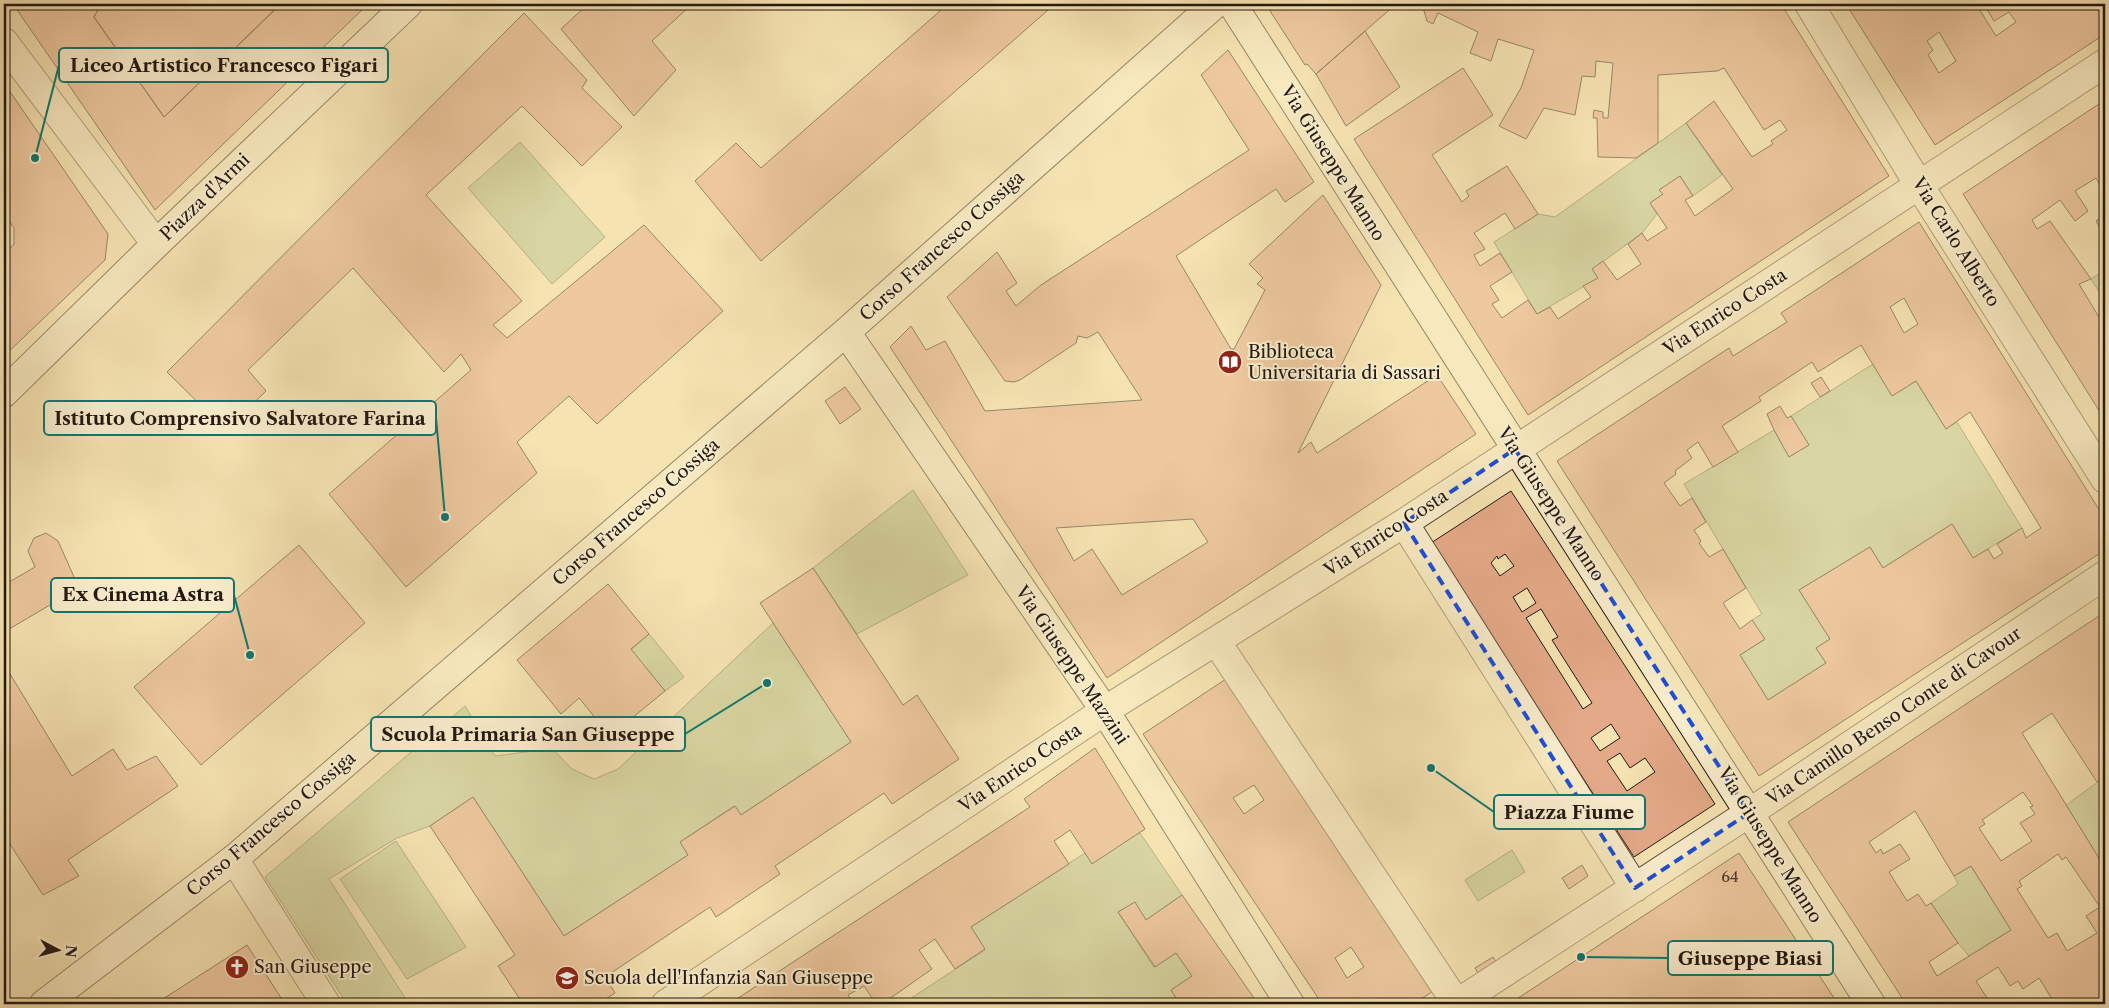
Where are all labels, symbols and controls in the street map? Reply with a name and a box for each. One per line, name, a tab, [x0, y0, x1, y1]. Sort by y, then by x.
callout: Liceo Artistico Francesco Figari	[59, 48, 388, 82]
text: Liceo Artistico Francesco Figari	[70, 54, 378, 77]
street label: Via Giuseppe Manno	[1276, 80, 1390, 245]
street label: Piazza d'Armi	[155, 148, 255, 245]
street label: Corso Francesco Cossiga	[855, 166, 1029, 326]
street label: Via Carlo Alberto	[1907, 172, 2005, 311]
street label: Via Enrico Costa	[1658, 264, 1791, 361]
place label: Biblioteca Universitaria di Sassari	[1248, 341, 1441, 384]
library icon: Biblioteca Universitaria di Sassari	[1217, 349, 1243, 375]
callout: Istituto Comprensivo Salvatore Farina	[44, 401, 436, 435]
text: Istituto Comprensivo Salvatore Farina	[54, 407, 427, 430]
street label: Via Giuseppe Manno	[1492, 422, 1609, 585]
street label: Corso Francesco Cossiga	[548, 433, 724, 590]
street label: Via Enrico Costa	[1319, 485, 1452, 582]
callout: Ex Cinema Astra	[51, 578, 234, 612]
street label: Via Giuseppe Mazzini	[1010, 581, 1134, 749]
text: Ex Cinema Astra	[62, 583, 225, 606]
street label: Via Camillo Benso Conte di Cavour	[1762, 622, 2026, 810]
callout: Scuola Primaria San Giuseppe	[371, 717, 685, 751]
street label: Via Enrico Costa	[954, 719, 1086, 818]
text: Scuola Primaria San Giuseppe	[381, 723, 675, 746]
street label: Corso Francesco Cossiga	[182, 747, 360, 901]
street label: Via Giuseppe Manno	[1713, 762, 1827, 927]
callout: Piazza Fiume	[1494, 795, 1645, 829]
text: Piazza Fiume	[1504, 801, 1634, 824]
house number: 64	[1721, 867, 1739, 886]
north arrow	[32, 926, 82, 976]
callout: Giuseppe Biasi	[1668, 941, 1833, 975]
text: N	[61, 944, 81, 958]
text: Giuseppe Biasi	[1678, 947, 1823, 970]
church icon: San Giuseppe	[224, 954, 250, 980]
place label: San Giuseppe	[254, 956, 372, 978]
school or university icon: Scuola dell'Infanzia San Giuseppe	[554, 965, 580, 991]
place label: Scuola dell'Infanzia San Giuseppe	[584, 967, 873, 989]

